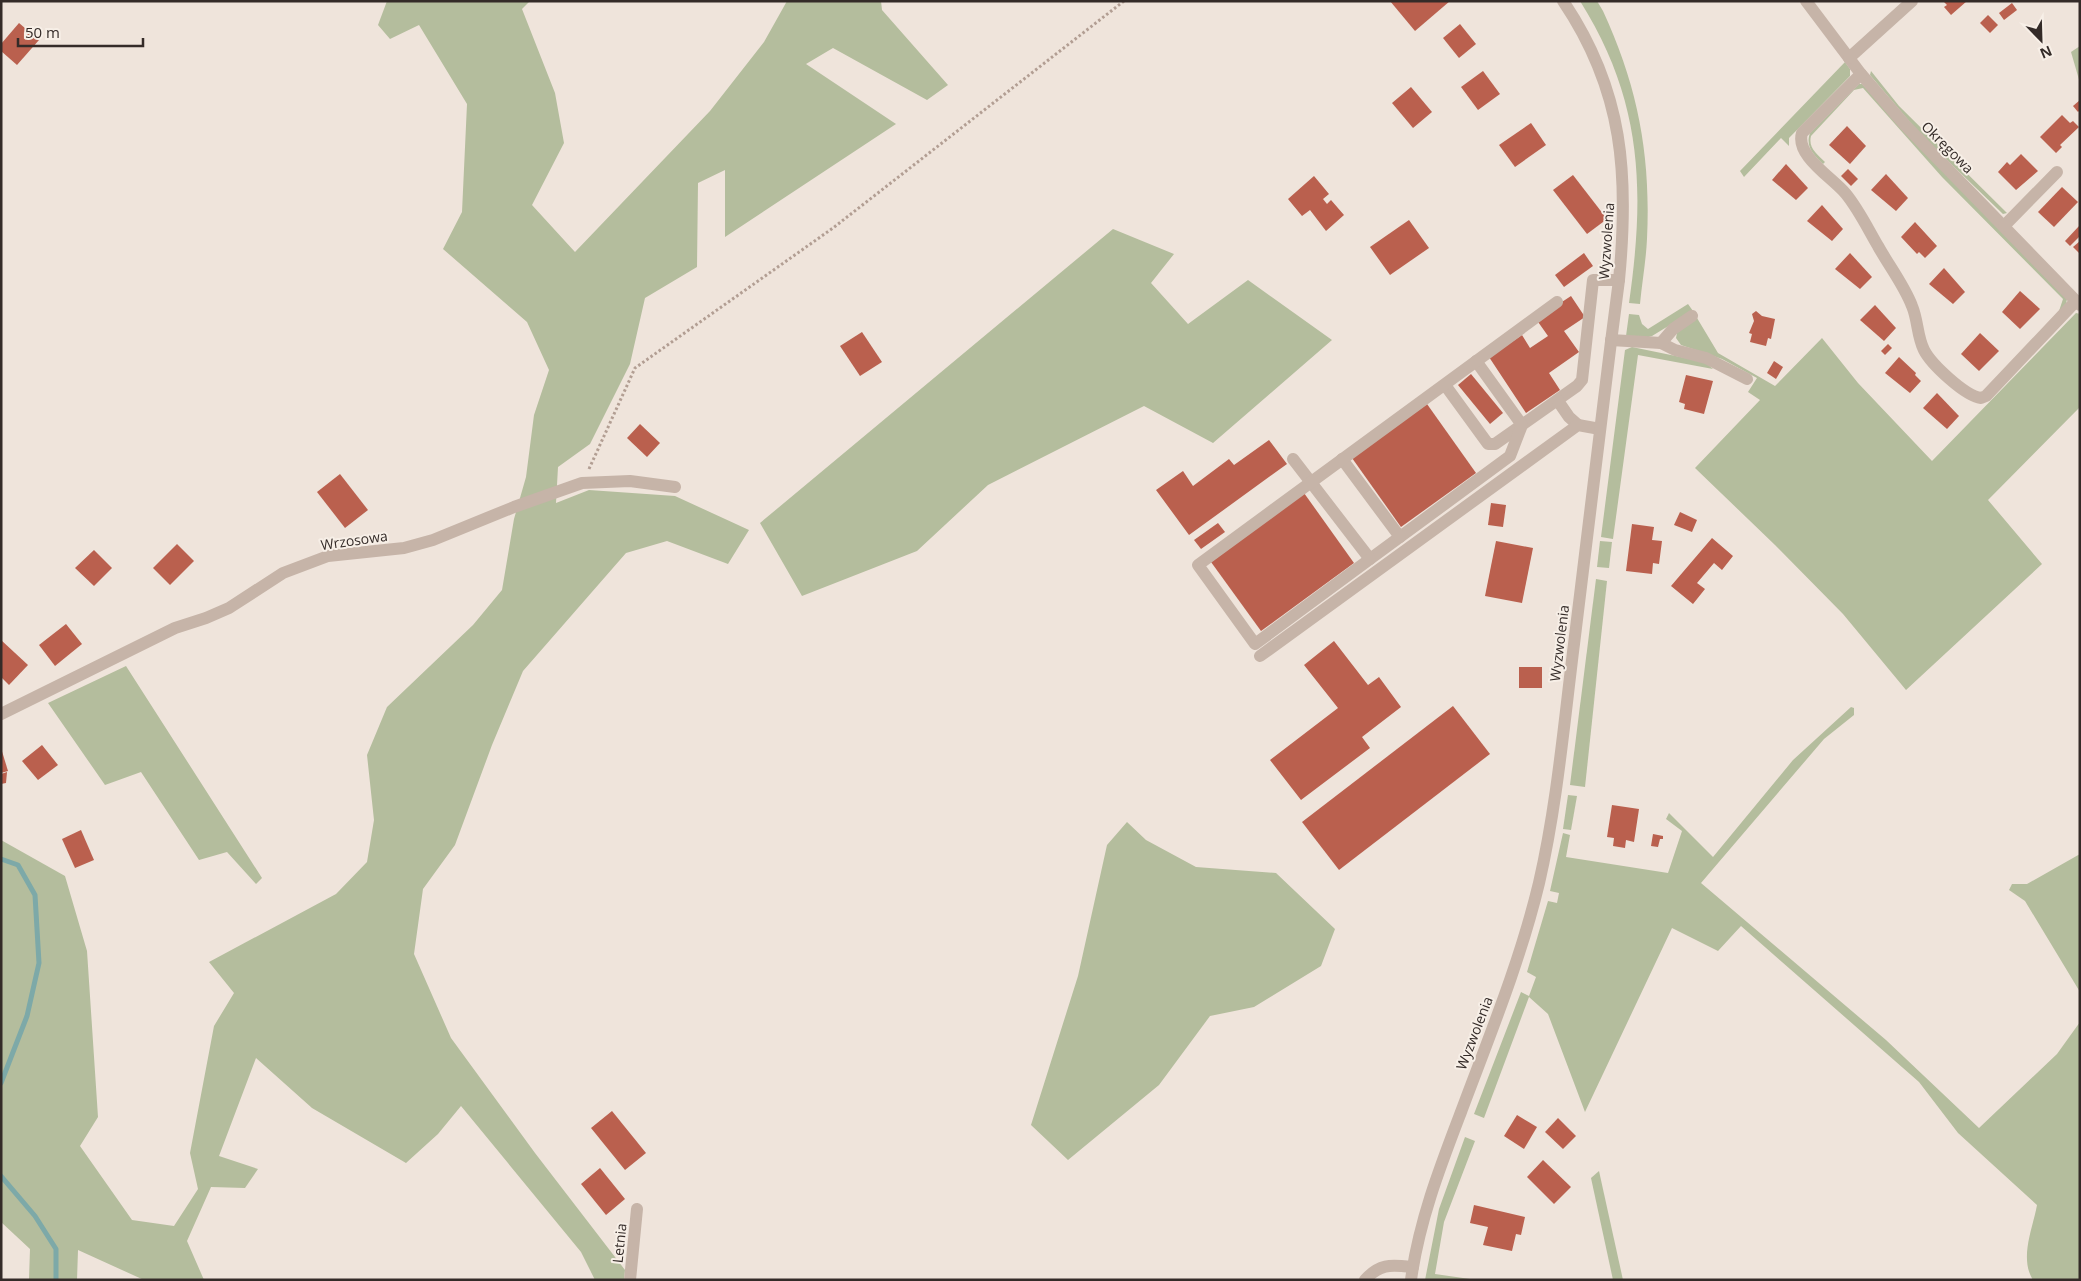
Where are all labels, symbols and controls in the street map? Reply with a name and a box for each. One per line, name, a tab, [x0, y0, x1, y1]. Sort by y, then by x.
scale bar	[18, 15, 142, 47]
north arrow	[2016, 15, 2066, 65]
text: 50 m	[25, 22, 60, 42]
text: N	[2037, 41, 2055, 63]
street label: Okręgowa	[1918, 117, 1978, 177]
street label: Wyzwolenia	[1594, 202, 1618, 280]
street label: Wrzosowa	[319, 526, 389, 554]
street label: Wyzwolenia	[1545, 604, 1573, 682]
street label: Wyzwolenia	[1451, 994, 1497, 1072]
street label: Letnia	[607, 1222, 631, 1264]

